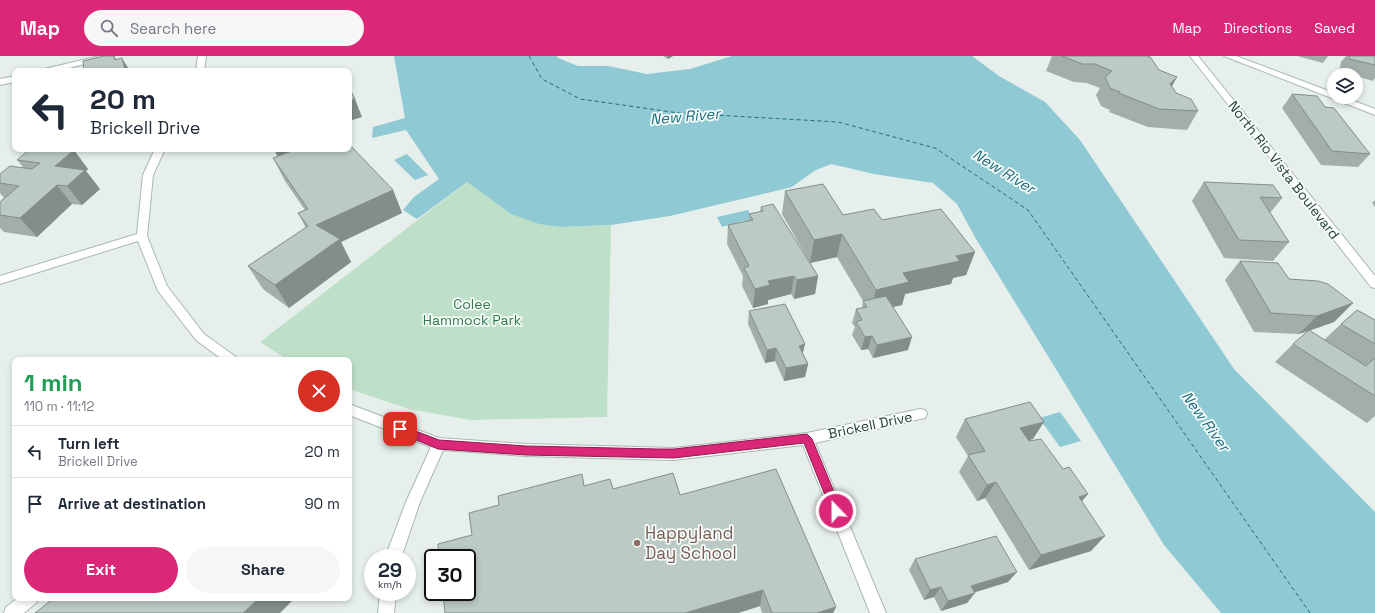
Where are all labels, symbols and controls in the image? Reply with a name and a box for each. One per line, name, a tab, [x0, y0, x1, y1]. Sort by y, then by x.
search box	[84, 10, 364, 46]
text: Map	[20, 16, 60, 41]
icon: search	[98, 17, 120, 39]
text: Search here	[130, 19, 216, 38]
text: Map	[1172, 19, 1202, 37]
text: Directions	[1224, 19, 1292, 37]
text: Saved	[1314, 19, 1355, 37]
map controls	[1327, 68, 1363, 104]
button: layers	[1327, 68, 1363, 104]
text: 20 m	[90, 81, 156, 117]
icon: left	[24, 84, 76, 136]
street label: North Rio Vista Boulevard	[1224, 97, 1344, 243]
water label: New River	[649, 103, 722, 129]
text: Brickell Drive	[90, 116, 200, 139]
water label: New River	[969, 144, 1040, 198]
park label: Colee Hammock Park	[423, 295, 522, 329]
text: 1 min	[24, 367, 83, 398]
button: close	[298, 370, 340, 412]
water label: New River	[1178, 387, 1235, 456]
text: 110 m · 11:12	[24, 398, 94, 415]
street label: Brickell Drive	[826, 407, 914, 443]
pin	[383, 412, 417, 446]
icon: arrive	[389, 418, 411, 440]
text: Turn left	[58, 434, 120, 453]
icon: left	[24, 441, 46, 463]
text: 20 m	[305, 442, 340, 461]
text: Brickell Drive	[58, 453, 138, 470]
position arrow	[815, 490, 857, 532]
icon: arrive	[24, 493, 46, 515]
text: Arrive at destination	[58, 494, 206, 513]
text: 90 m	[304, 494, 340, 513]
place label: Happyland Day School	[645, 522, 737, 564]
marker: Happyland Day School	[632, 538, 642, 548]
button: Exit	[24, 547, 178, 593]
button: Share	[186, 547, 340, 593]
speed limit sign: 30	[424, 549, 476, 601]
text: 29	[378, 557, 402, 583]
text: km/h	[378, 578, 402, 591]

